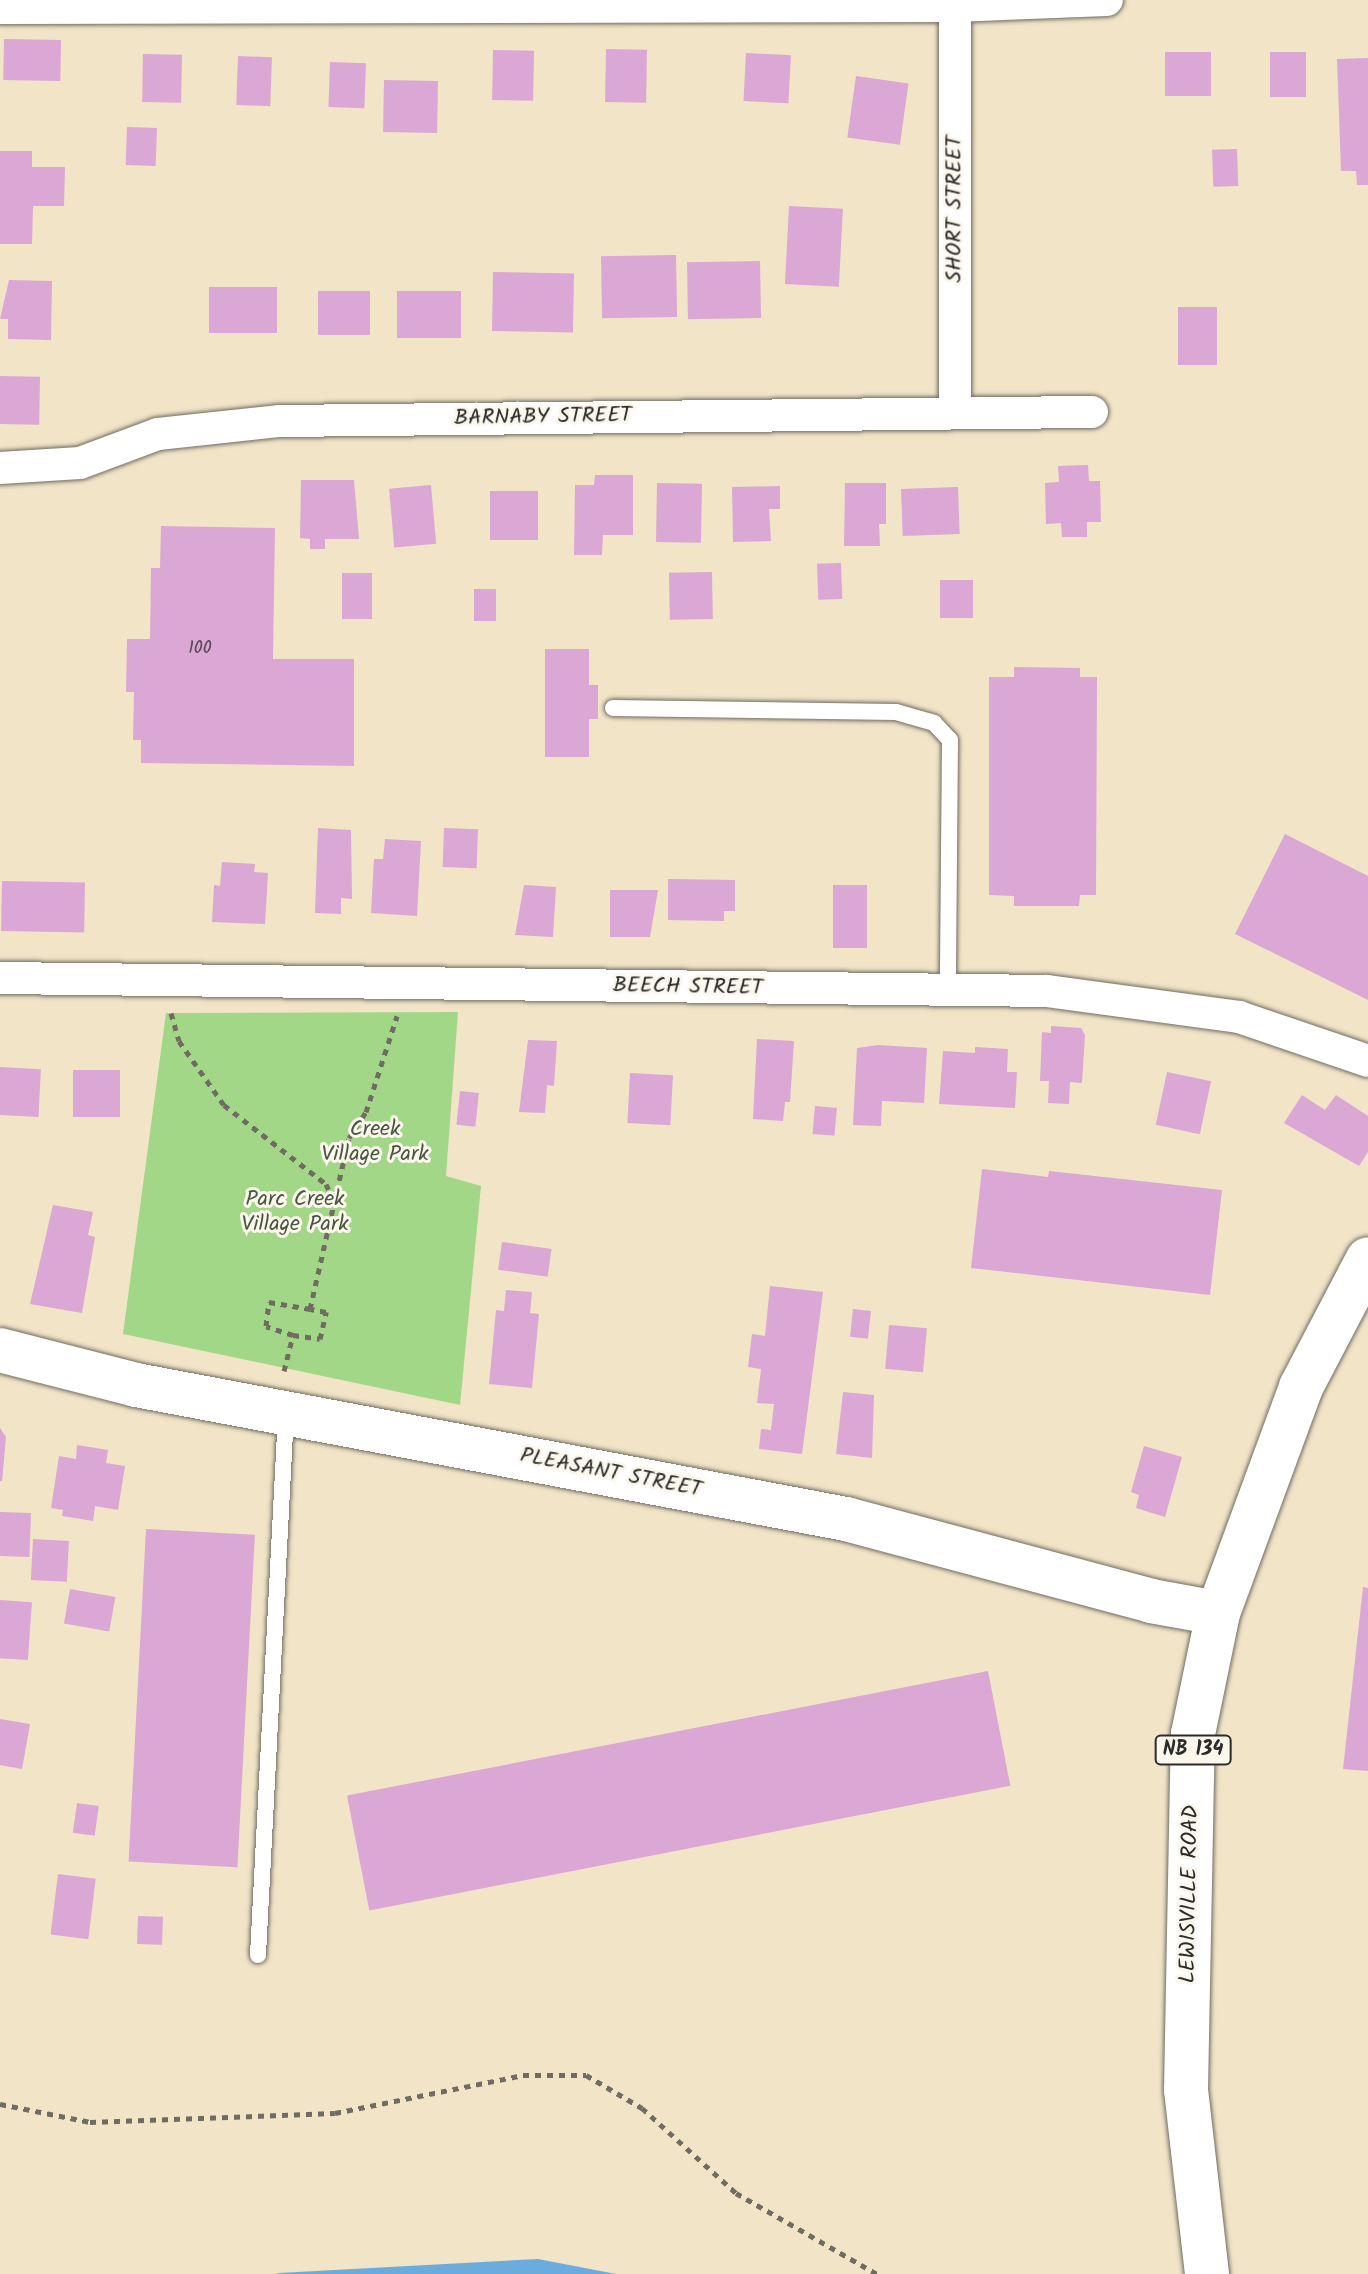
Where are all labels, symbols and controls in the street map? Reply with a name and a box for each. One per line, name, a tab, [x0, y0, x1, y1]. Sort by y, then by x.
street label: SHORT STREET	[942, 135, 968, 283]
street label: BARNABY STREET	[454, 402, 632, 432]
house number: 100	[188, 638, 212, 660]
street label: BEECH STREET	[613, 972, 763, 1002]
park label: Creek Village Park	[321, 1116, 429, 1168]
park label: Parc Creek Village Park	[241, 1186, 349, 1238]
street label: PLEASANT STREET	[518, 1442, 704, 1504]
road number: NB 134	[1153, 1734, 1233, 1766]
street label: LEWISVILLE ROAD	[1175, 1804, 1205, 1984]

